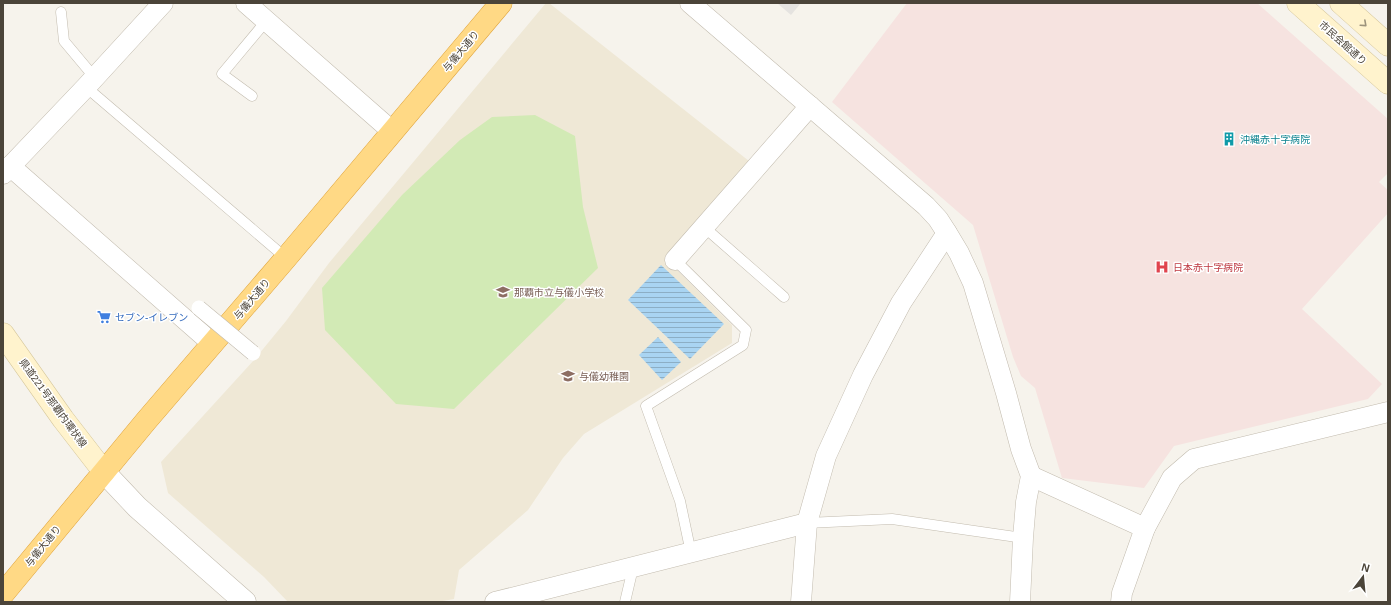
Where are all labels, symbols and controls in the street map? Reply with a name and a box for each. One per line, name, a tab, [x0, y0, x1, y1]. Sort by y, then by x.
street label: 市民会館通り	[1317, 19, 1369, 67]
one-way arrow	[1360, 20, 1367, 27]
street label: 与儀大通り	[441, 28, 481, 74]
building icon: 沖縄赤十字病院	[1221, 131, 1237, 147]
place label: 沖縄赤十字病院	[1240, 134, 1310, 145]
hospital icon: 日本赤十字病院	[1154, 259, 1170, 275]
place label: 日本赤十字病院	[1173, 262, 1243, 273]
street label: 与儀大通り	[232, 276, 272, 322]
school or university icon: 那覇市立与儀小学校	[495, 284, 511, 300]
place label: 那覇市立与儀小学校	[514, 287, 604, 298]
supermarket icon: セブン-イレブン	[96, 309, 112, 325]
place label: セブン-イレブン	[115, 312, 188, 323]
street label: 県道221号那覇内環状線	[17, 357, 89, 449]
school or university icon: 与儀幼稚園	[560, 368, 576, 384]
place label: 与儀幼稚園	[579, 371, 629, 382]
street label: 与儀大通り	[23, 523, 63, 569]
north arrow	[1343, 557, 1383, 597]
text: N	[1360, 561, 1371, 574]

